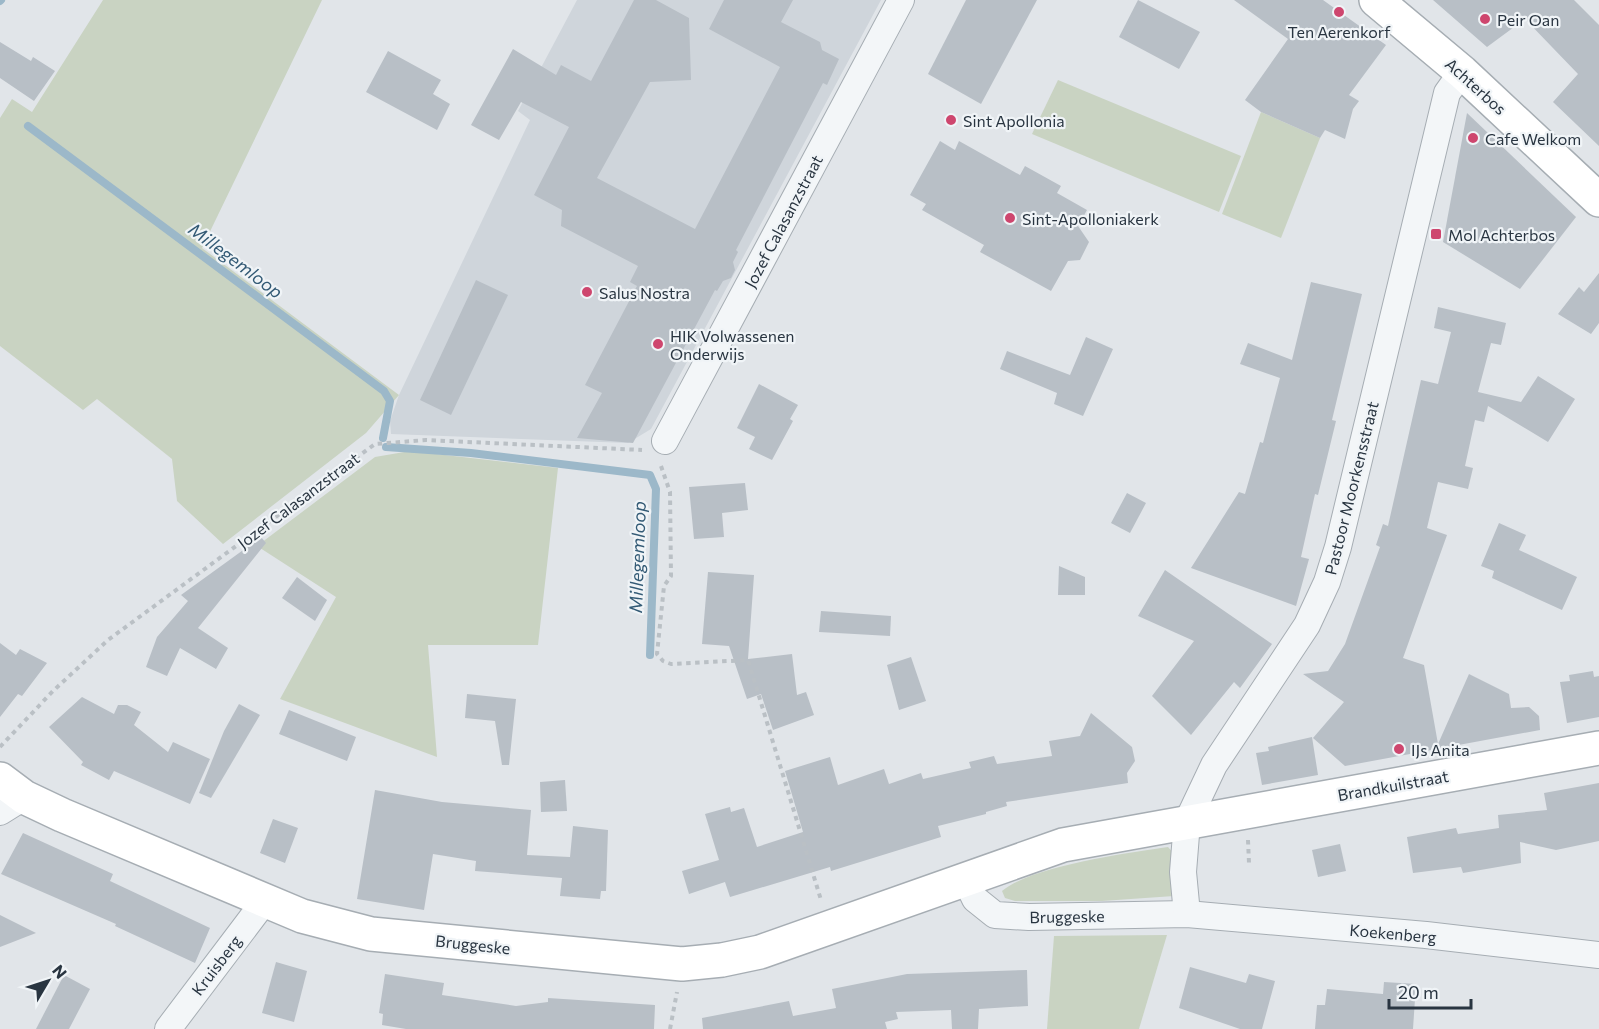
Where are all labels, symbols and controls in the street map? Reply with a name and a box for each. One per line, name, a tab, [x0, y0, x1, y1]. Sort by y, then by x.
marker: Ten Aerenkorf	[1332, 5, 1346, 19]
place label: Peir Oan	[1497, 10, 1559, 29]
marker: Peir Oan	[1478, 12, 1492, 26]
place label: Ten Aerenkorf	[1287, 22, 1391, 41]
street label: Achterbos	[1442, 54, 1510, 118]
place label: Sint Apollonia	[963, 111, 1065, 130]
marker: Sint Apollonia	[944, 113, 958, 127]
place label: Cafe Welkom	[1485, 129, 1581, 148]
marker: Cafe Welkom	[1466, 131, 1480, 145]
street label: Jozef Calasanzstraat	[740, 151, 826, 291]
place label: Sint-Apolloniakerk	[1022, 209, 1159, 228]
marker: Sint-Apolloniakerk	[1003, 211, 1017, 225]
water label: Millegemloop	[185, 218, 287, 302]
place label: Mol Achterbos	[1448, 225, 1555, 244]
marker: Mol Achterbos	[1429, 227, 1443, 241]
place label: Salus Nostra	[599, 283, 690, 302]
marker: Salus Nostra	[580, 285, 594, 299]
place label: HIK Volwassenen Onderwijs	[670, 326, 795, 363]
marker: HIK Volwassenen Onderwijs	[651, 337, 665, 351]
street label: Pastoor Moorkensstraat	[1320, 399, 1382, 577]
street label: Jozef Calasanzstraat	[233, 448, 363, 552]
water label: Millegemloop	[624, 501, 650, 613]
place label: IJs Anita	[1411, 740, 1470, 759]
marker: IJs Anita	[1392, 742, 1406, 756]
street label: Brandkuilstraat	[1336, 766, 1450, 804]
street label: Bruggeske	[1029, 906, 1105, 926]
street label: Koekenberg	[1349, 920, 1438, 946]
street label: Kruisberg	[187, 931, 245, 999]
street label: Bruggeske	[435, 931, 511, 957]
north arrow	[18, 951, 78, 1011]
text: N	[49, 961, 71, 982]
scale bar	[1389, 972, 1472, 1010]
text: 20 m	[1398, 981, 1439, 1003]

